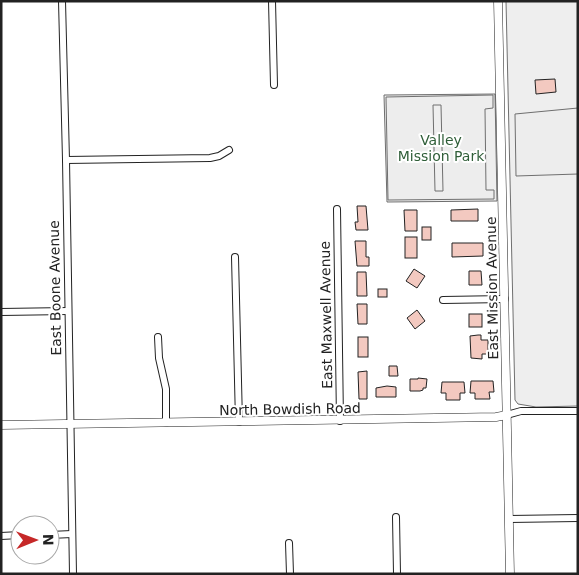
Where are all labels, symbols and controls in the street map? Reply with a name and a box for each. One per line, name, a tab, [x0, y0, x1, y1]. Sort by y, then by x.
park label: Valley Mission Park	[398, 132, 485, 164]
street label: East Mission Avenue	[483, 216, 501, 360]
street label: East Boone Avenue	[46, 220, 64, 356]
street label: East Maxwell Avenue	[317, 241, 335, 389]
street label: North Bowdish Road	[219, 400, 361, 418]
north arrow	[10, 515, 60, 565]
text: N	[40, 534, 56, 546]

